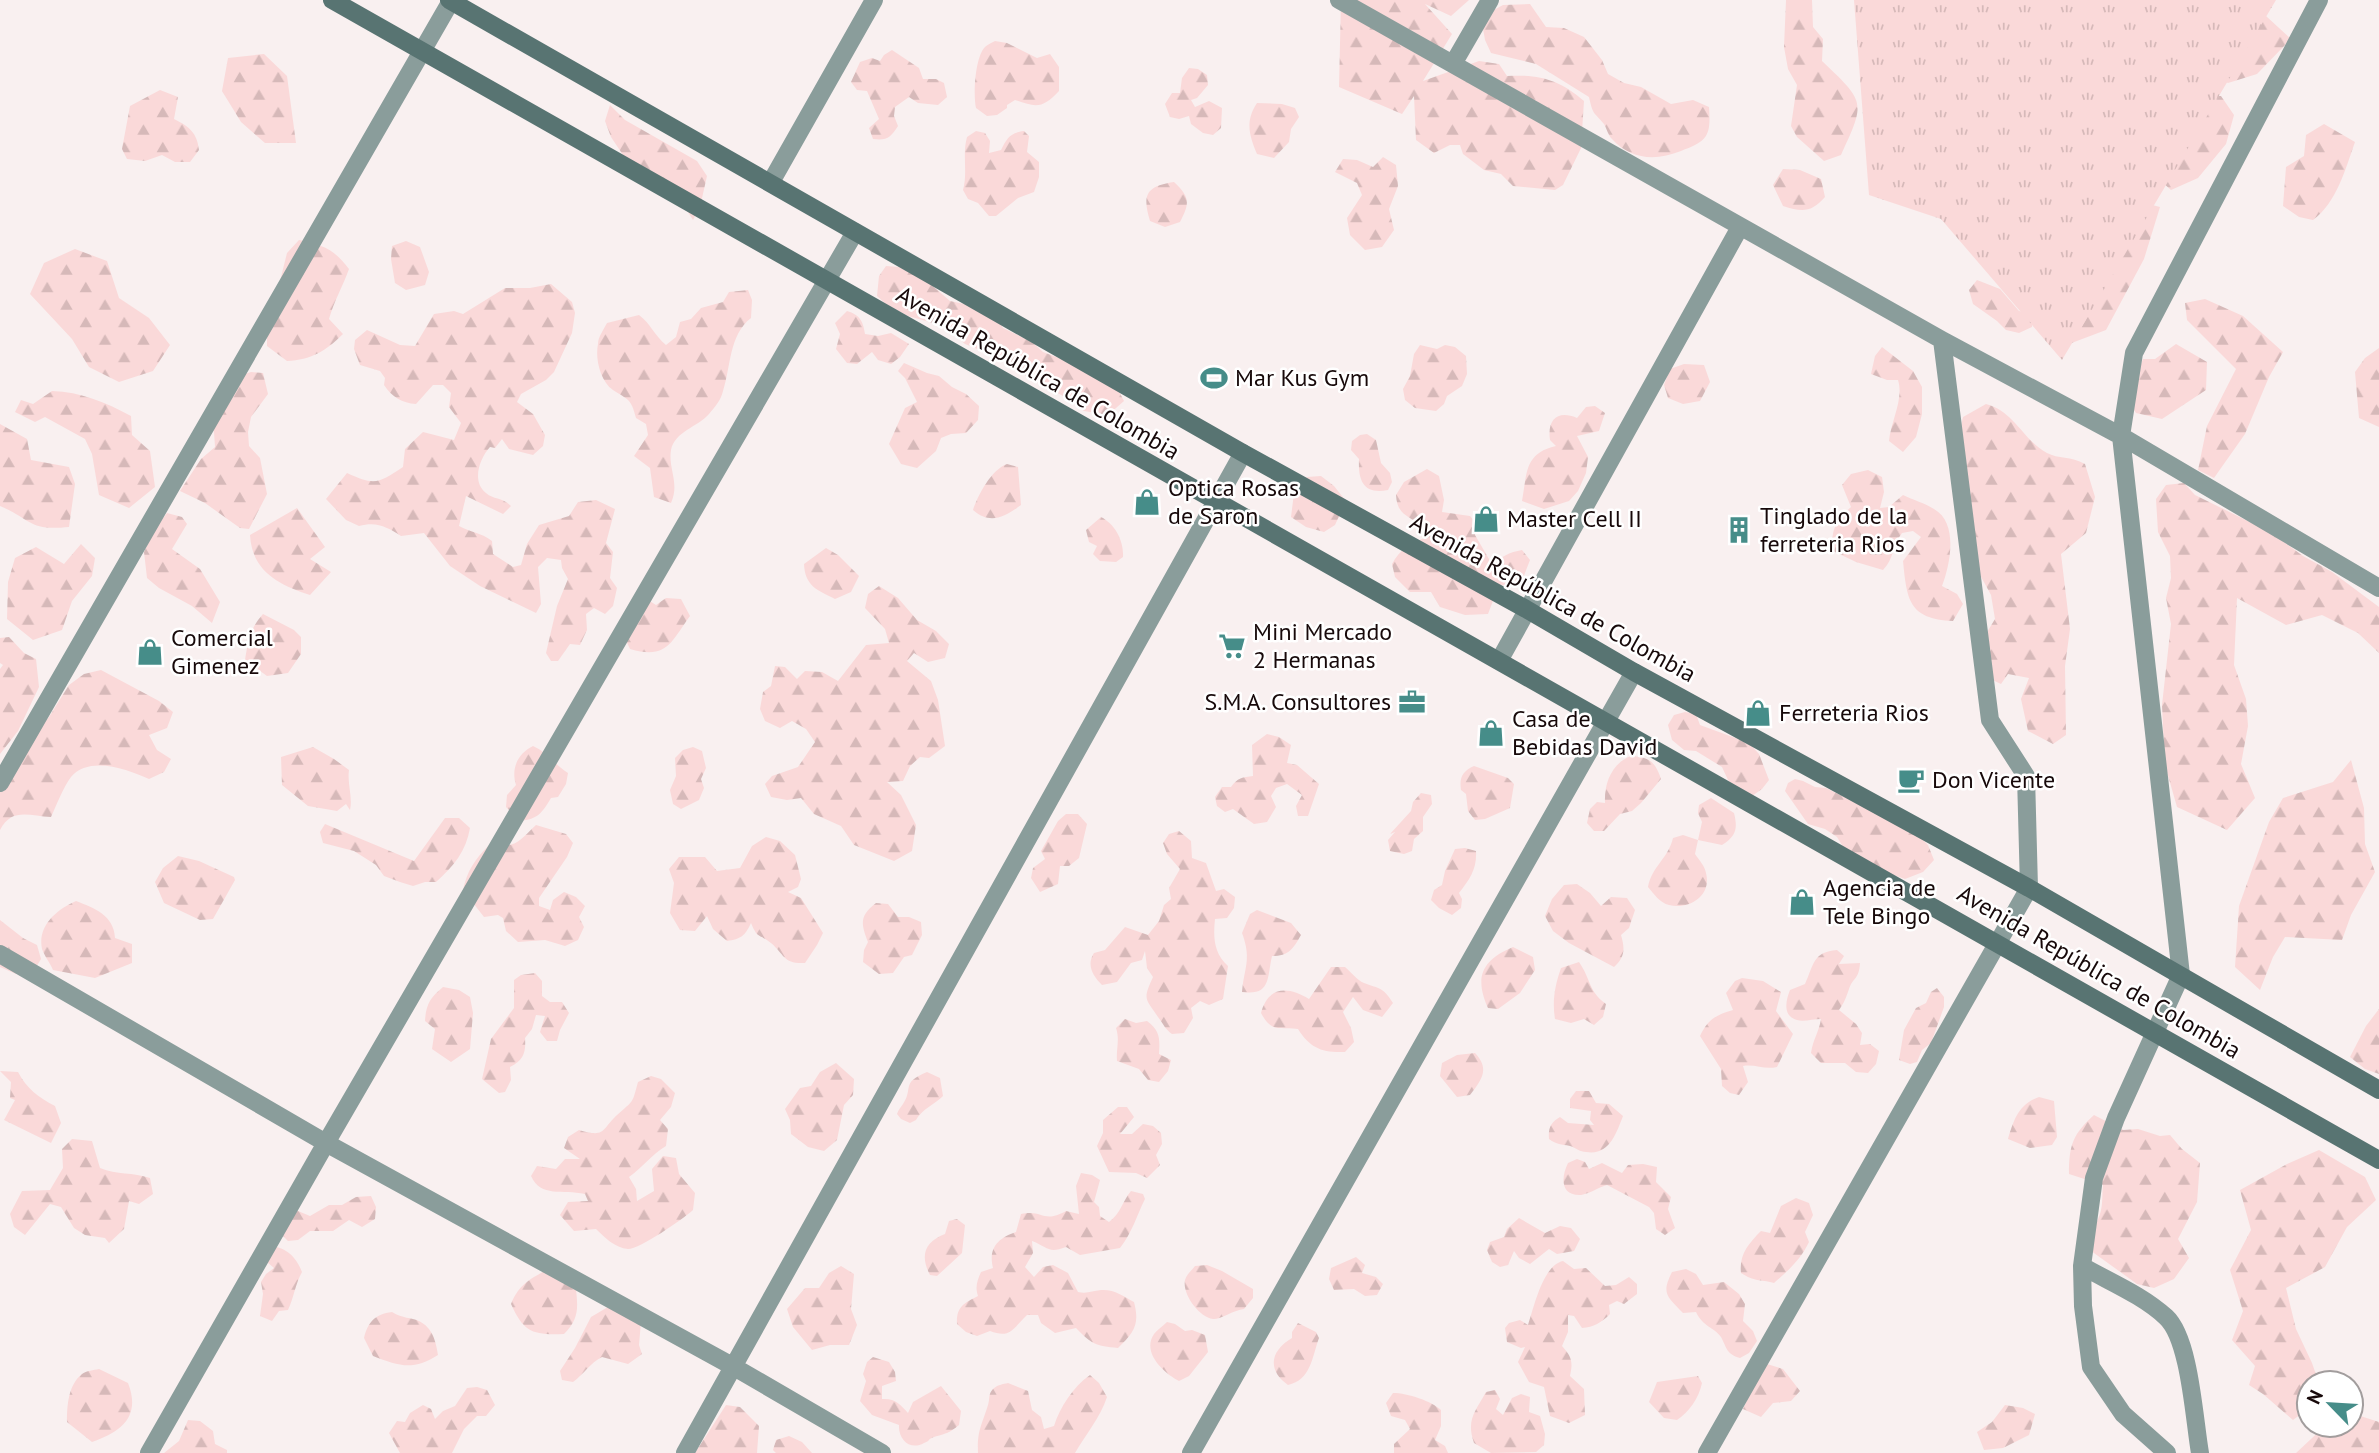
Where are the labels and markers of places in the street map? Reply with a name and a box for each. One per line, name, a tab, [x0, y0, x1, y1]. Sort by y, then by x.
place label: Mar Kus Gym	[1235, 362, 1369, 393]
sports icon: Mar Kus Gym	[1199, 363, 1229, 393]
place label: Optica Rosas de Saron	[1168, 472, 1299, 531]
shop icon: Optica Rosas de Saron	[1132, 487, 1162, 517]
place label: Tinglado de la ferreteria Rios	[1760, 500, 1907, 559]
place label: Master Cell II	[1507, 503, 1642, 534]
shop icon: Master Cell II	[1471, 504, 1501, 534]
building icon: Tinglado de la ferreteria Rios	[1724, 515, 1754, 545]
place label: Mini Mercado 2 Hermanas	[1253, 616, 1392, 675]
place label: Comercial Gimenez	[171, 622, 273, 681]
supermarket icon: Mini Mercado 2 Hermanas	[1217, 631, 1247, 661]
shop icon: Comercial Gimenez	[135, 637, 165, 667]
place label: S.M.A. Consultores	[1205, 686, 1391, 717]
office icon: S.M.A. Consultores	[1397, 687, 1427, 717]
place label: Ferreteria Rios	[1779, 697, 1929, 728]
shop icon: Ferreteria Rios	[1743, 698, 1773, 728]
place label: Casa de Bebidas David	[1512, 703, 1657, 762]
shop icon: Casa de Bebidas David	[1476, 718, 1506, 748]
place label: Don Vicente	[1932, 764, 2055, 795]
cafe icon: Don Vicente	[1896, 765, 1926, 795]
place label: Agencia de Tele Bingo	[1823, 872, 1936, 931]
shop icon: Agencia de Tele Bingo	[1787, 887, 1817, 917]

